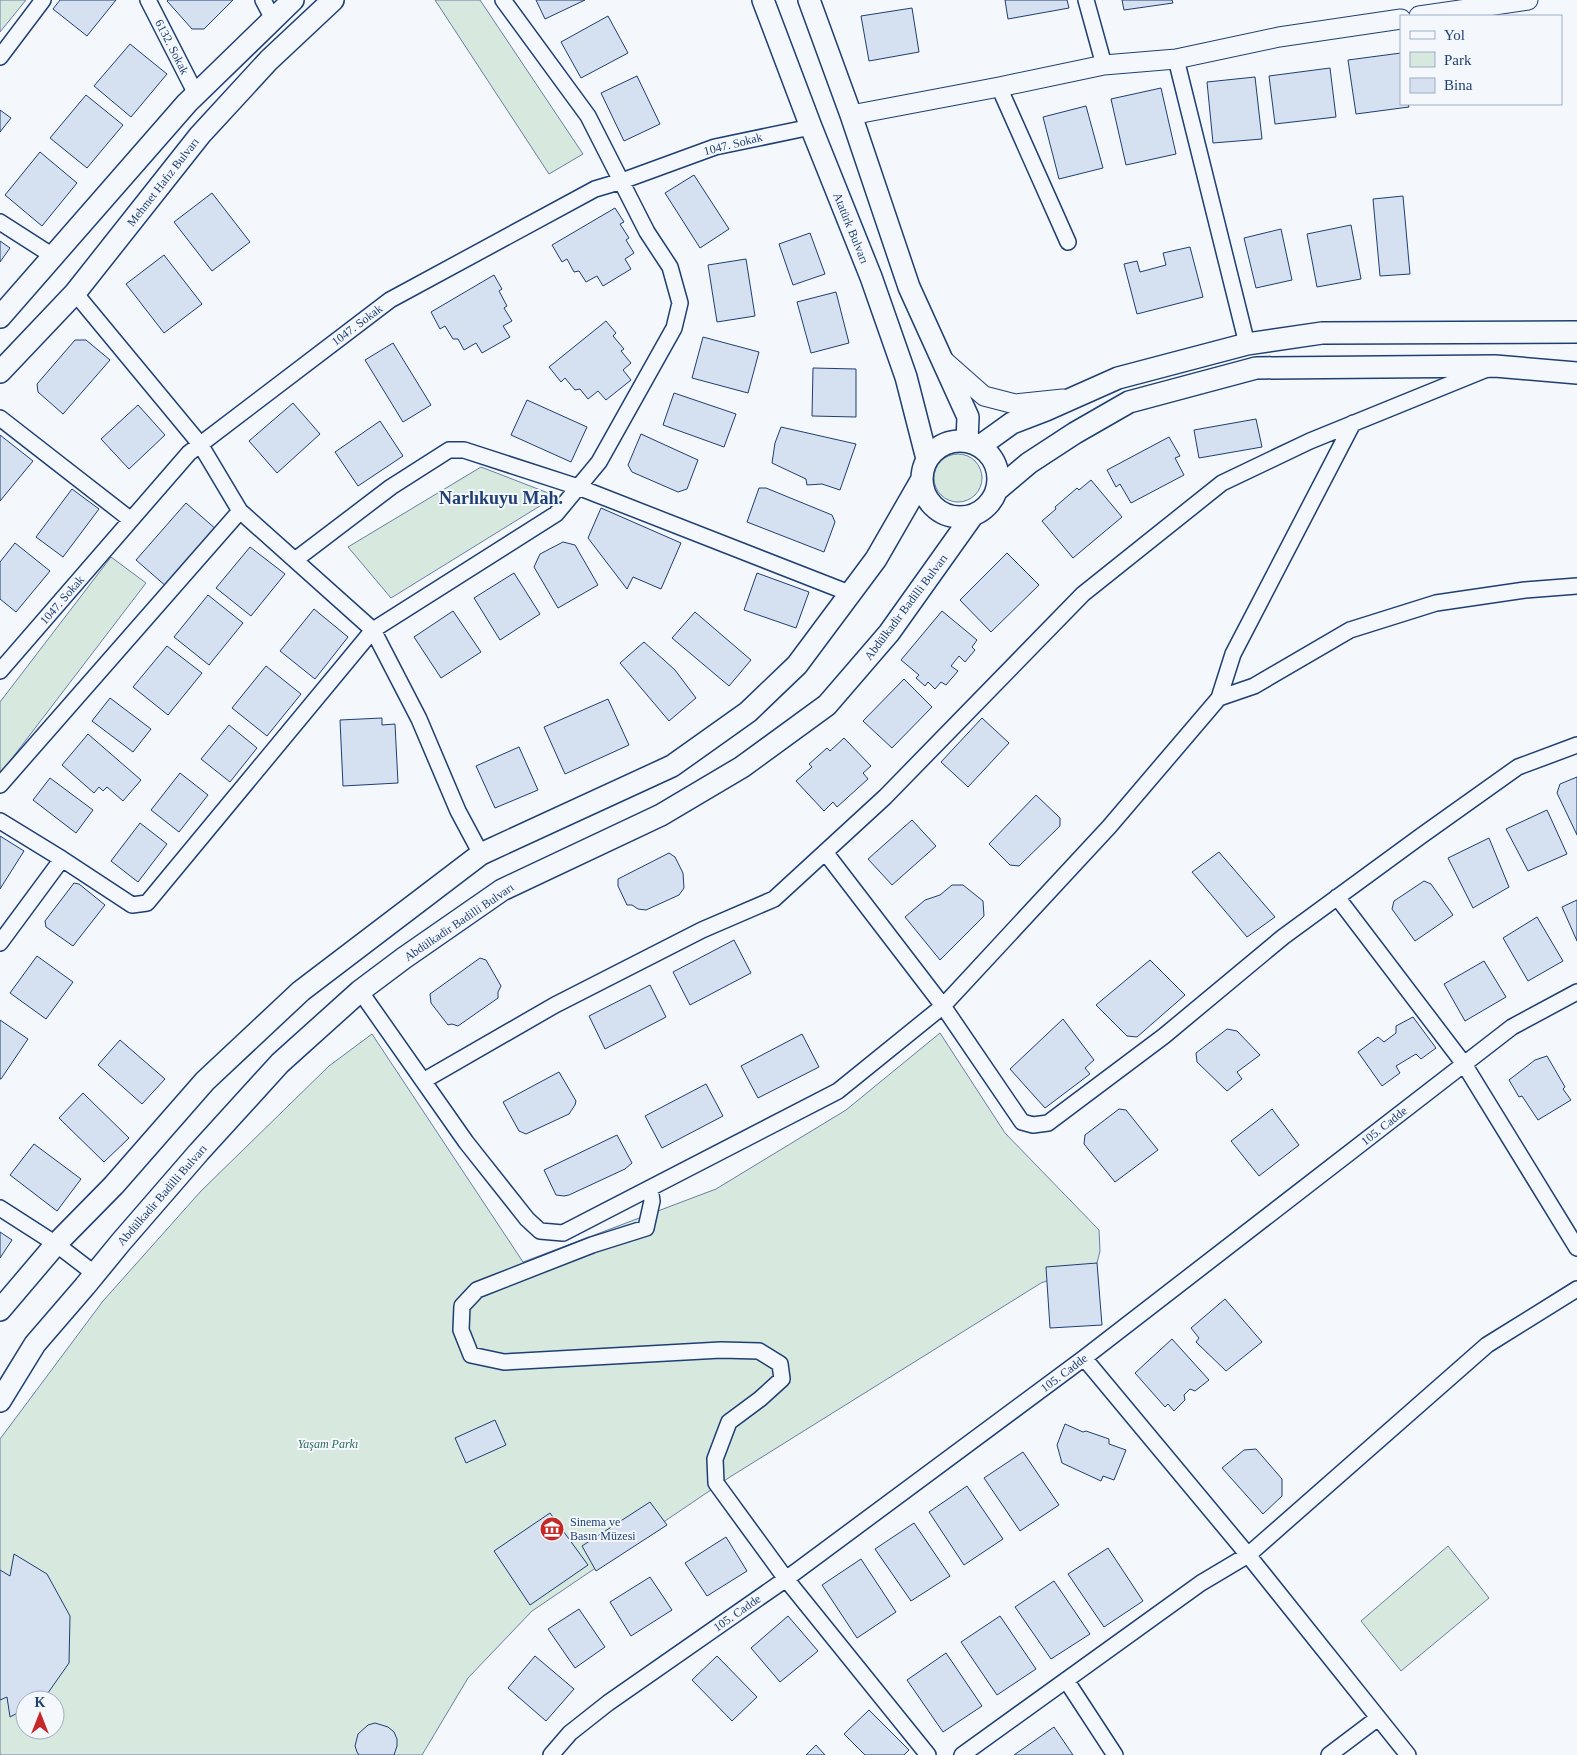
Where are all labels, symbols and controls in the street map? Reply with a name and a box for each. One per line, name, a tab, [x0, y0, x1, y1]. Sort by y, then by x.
legend	[1400, 15, 1562, 105]
street label: 6132. Sokak	[152, 17, 192, 77]
text: Yol	[1444, 27, 1465, 43]
text: Park	[1444, 52, 1472, 68]
text: Bina	[1444, 77, 1473, 93]
street label: 1047. Sokak	[702, 130, 764, 158]
street label: Mehmet Hafız Bulvarı	[124, 134, 202, 229]
street label: Atatürk Bulvarı	[830, 190, 872, 266]
street label: 1047. Sokak	[329, 301, 385, 349]
district label: Narlıkuyu Mah.	[439, 488, 563, 508]
street label: Abdülkadir Badilli Bulvarı	[861, 551, 951, 663]
street label: 1047. Sokak	[37, 573, 87, 627]
street label: Abdülkadir Badilli Bulvarı	[401, 880, 517, 964]
street label: 105. Cadde	[1358, 1104, 1410, 1148]
street label: Abdülkadir Badilli Bulvarı	[114, 1141, 210, 1248]
street label: 105. Cadde	[1038, 1351, 1090, 1395]
park label: Yaşam Parkı	[298, 1437, 358, 1451]
place label: Sinema ve Basın Müzesi	[570, 1515, 636, 1543]
museum icon: Sinema ve Basın Müzesi	[539, 1516, 565, 1542]
street label: 105. Cadde	[711, 1592, 763, 1634]
north arrow	[15, 1690, 65, 1740]
text: K	[35, 1695, 46, 1710]

